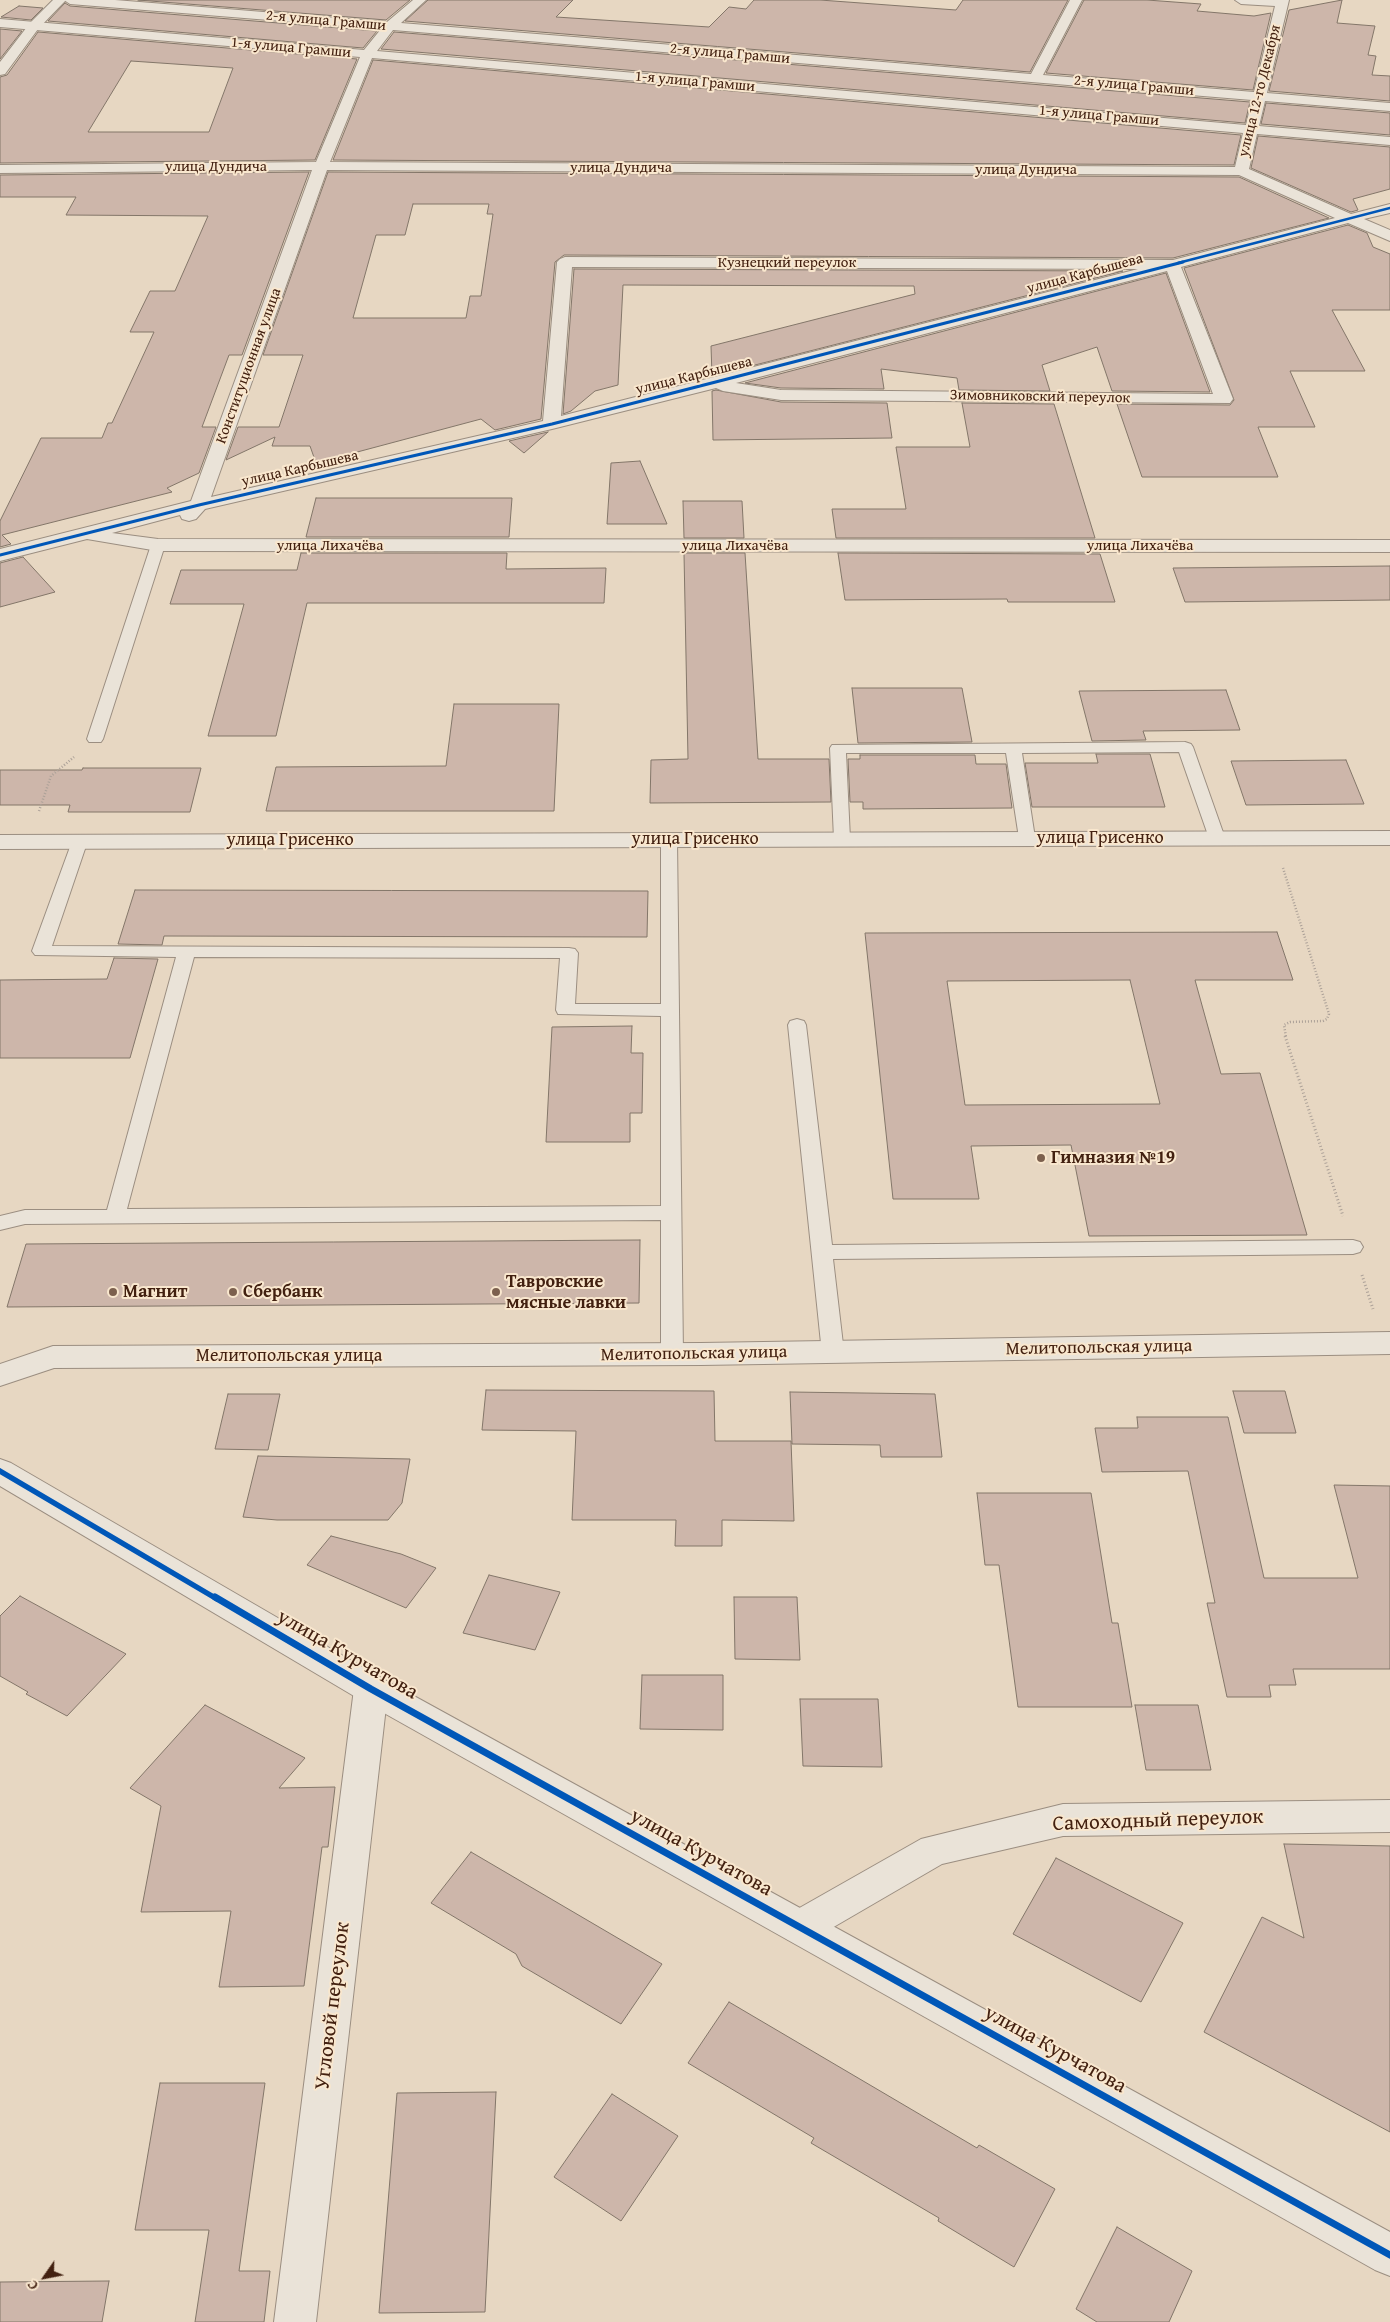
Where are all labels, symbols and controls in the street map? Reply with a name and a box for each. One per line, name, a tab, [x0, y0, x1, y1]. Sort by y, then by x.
street label: 2-я улица Грамши	[265, 7, 387, 35]
street label: улица 12-го Декабря	[1235, 23, 1285, 159]
street label: 1-я улица Грамши	[230, 34, 352, 62]
street label: 2-я улица Грамши	[669, 40, 791, 68]
street label: 1-я улица Грамши	[634, 68, 756, 96]
street label: 2-я улица Грамши	[1073, 72, 1195, 100]
street label: 1-я улица Грамши	[1038, 102, 1160, 130]
street label: улица Дундича	[165, 158, 267, 176]
street label: улица Дундича	[570, 159, 672, 177]
street label: улица Дундича	[975, 161, 1077, 179]
street label: улица Карбышева	[1025, 250, 1145, 298]
street label: Кузнецкий переулок	[718, 254, 856, 272]
street label: Конституционная улица	[212, 286, 286, 446]
street label: улица Карбышева	[634, 353, 754, 399]
street label: Зимовниковский переулок	[950, 386, 1130, 408]
street label: улица Карбышева	[240, 447, 360, 491]
street label: улица Лихачёва	[277, 537, 383, 555]
street label: улица Лихачёва	[682, 537, 788, 555]
street label: улица Лихачёва	[1087, 537, 1193, 555]
street label: улица Грисенко	[1036, 827, 1164, 849]
street label: улица Грисенко	[631, 828, 759, 850]
street label: улица Грисенко	[226, 829, 354, 851]
place label: Гимназия №19	[1051, 1147, 1175, 1169]
marker: Гимназия №19	[1035, 1152, 1047, 1164]
place label: Тавровские мясные лавки	[506, 1271, 626, 1314]
place label: Магнит	[123, 1281, 187, 1303]
place label: Сбербанк	[243, 1281, 322, 1303]
marker: Магнит	[107, 1286, 119, 1298]
marker: Сбербанк	[227, 1286, 239, 1298]
marker: Тавровские мясные лавки	[490, 1286, 502, 1298]
street label: Мелитопольская улица	[1006, 1336, 1192, 1360]
street label: Мелитопольская улица	[601, 1342, 787, 1366]
street label: Мелитопольская улица	[196, 1345, 382, 1367]
street label: улица Курчатова	[272, 1604, 422, 1706]
street label: улица Курчатова	[626, 1804, 776, 1902]
street label: Самоходный переулок	[1052, 1805, 1264, 1837]
street label: Угловой переулок	[310, 1921, 356, 2091]
street label: улица Курчатова	[980, 2001, 1130, 2099]
north arrow	[20, 2252, 70, 2302]
text: С	[22, 2276, 43, 2294]

